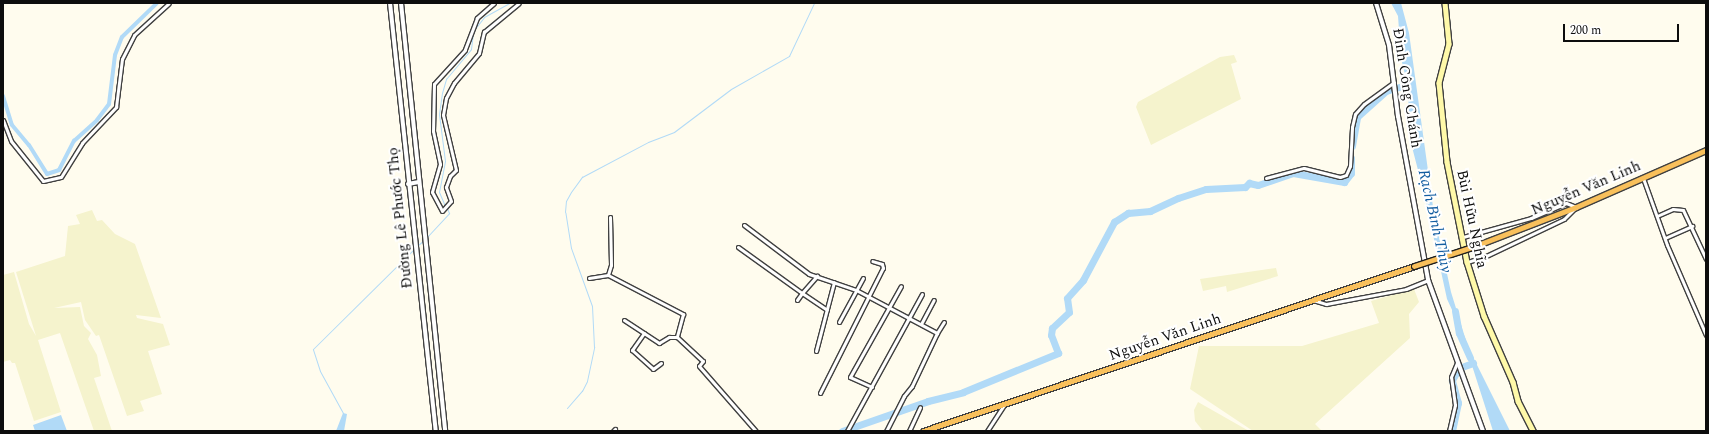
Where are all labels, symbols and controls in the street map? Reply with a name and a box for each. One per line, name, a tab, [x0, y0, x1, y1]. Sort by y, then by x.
scale bar	[1565, 16, 1681, 42]
text: 200 m	[1570, 21, 1601, 40]
street label: Đinh Công Chánh	[1389, 27, 1425, 149]
street label: Đường Lê Phước Thọ	[384, 146, 416, 290]
street label: Nguyễn Văn Linh	[1528, 157, 1644, 219]
water label: Rạch Bình Thủy	[1414, 167, 1456, 275]
street label: Bùi Hữu Nghĩa	[1453, 168, 1491, 270]
street label: Nguyễn Văn Linh	[1107, 309, 1223, 365]

